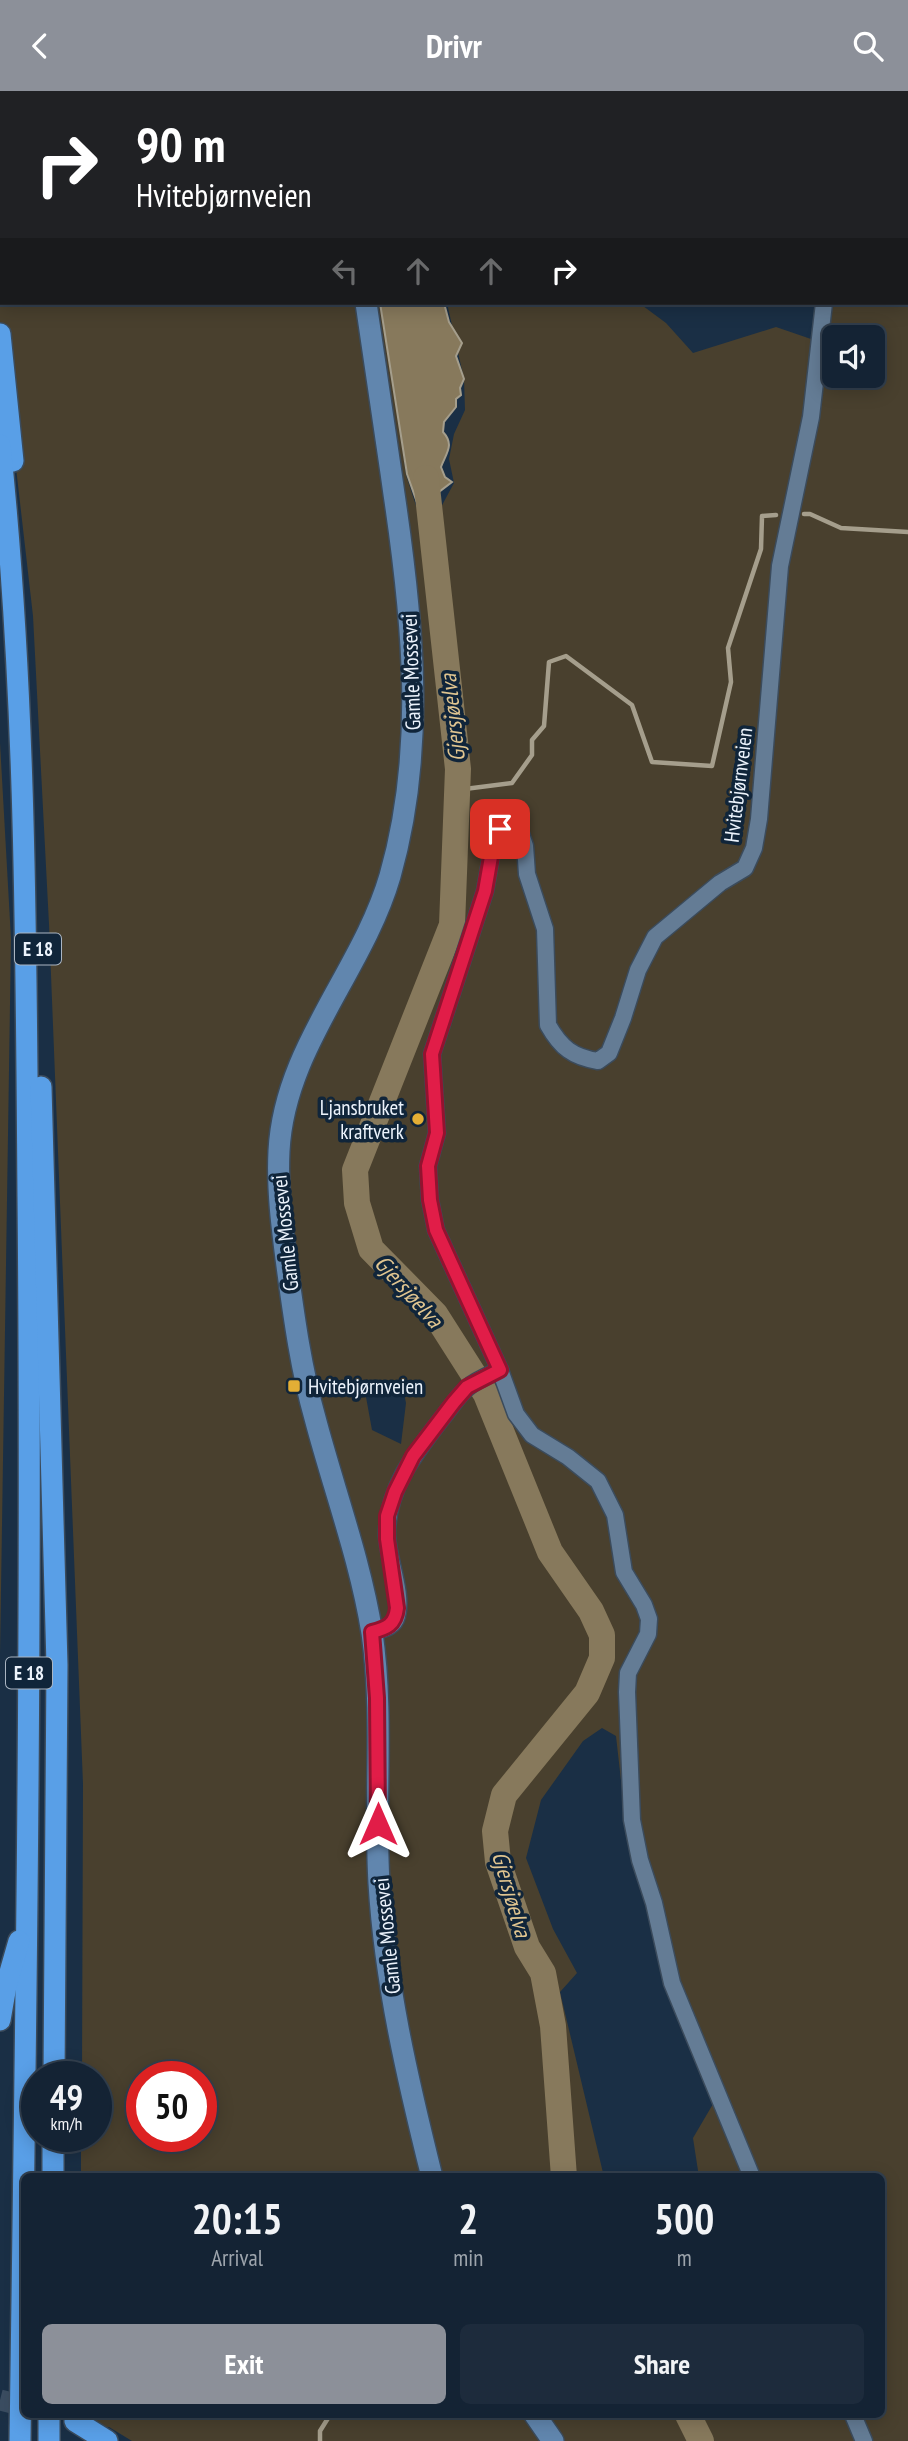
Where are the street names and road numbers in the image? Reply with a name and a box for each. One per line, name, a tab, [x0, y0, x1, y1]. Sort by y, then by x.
street label: Gamle Mossevei	[395, 613, 427, 731]
street label: Hvitebjørnveien	[718, 726, 758, 844]
road number: E 18	[15, 933, 61, 965]
street label: Gamle Mossevei	[265, 1174, 305, 1292]
road number: E 18	[6, 1657, 52, 1689]
street label: Gamle Mossevei	[367, 1877, 407, 1995]

